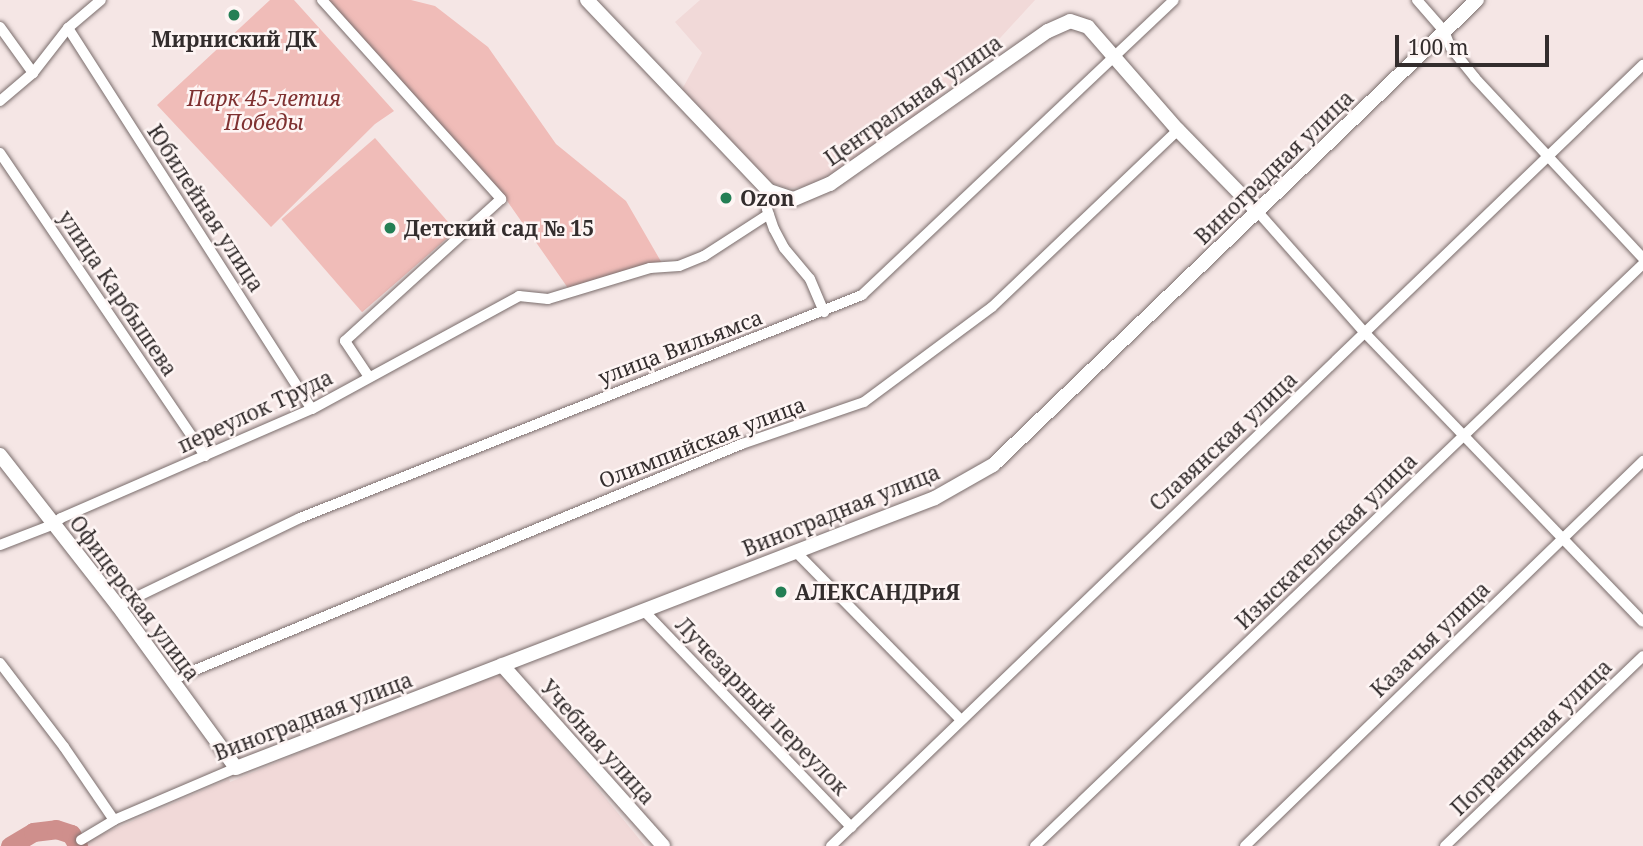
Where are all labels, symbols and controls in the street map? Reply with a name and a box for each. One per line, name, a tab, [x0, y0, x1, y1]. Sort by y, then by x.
marker: Мирниский ДК	[226, 7, 242, 23]
scale bar	[1398, 21, 1552, 65]
place label: Мирниский ДК	[151, 26, 317, 52]
street label: Центральная улица	[819, 29, 1007, 171]
text: 100 m	[1408, 33, 1469, 61]
park label: Парк 45-летия Победы	[187, 85, 341, 135]
street label: Виноградная улица	[1189, 85, 1359, 249]
street label: Юбилейная улица	[142, 120, 270, 296]
place label: Ozon	[740, 185, 795, 211]
marker: Ozon	[718, 190, 734, 206]
street label: улица Карбышева	[53, 205, 183, 381]
place label: Детский сад № 15	[404, 215, 594, 241]
marker: Детский сад № 15	[382, 220, 398, 236]
street label: улица Вильямса	[594, 304, 766, 390]
street label: переулок Труда	[174, 364, 336, 458]
street label: Славянская улица	[1144, 366, 1302, 516]
street label: Олимпийская улица	[595, 391, 809, 493]
street label: Изыскательская улица	[1230, 448, 1422, 634]
street label: Виноградная улица	[739, 459, 943, 561]
street label: Офицерская улица	[65, 510, 205, 686]
street label: Казачья улица	[1365, 576, 1495, 702]
place label: АЛЕКСАНДРиЯ	[795, 579, 960, 605]
marker: АЛЕКСАНДРиЯ	[773, 584, 789, 600]
street label: Лучезарный переулок	[671, 612, 853, 800]
street label: Пограничная улица	[1445, 654, 1617, 820]
street label: Виноградная улица	[210, 666, 416, 766]
street label: Учебная улица	[536, 675, 660, 809]

